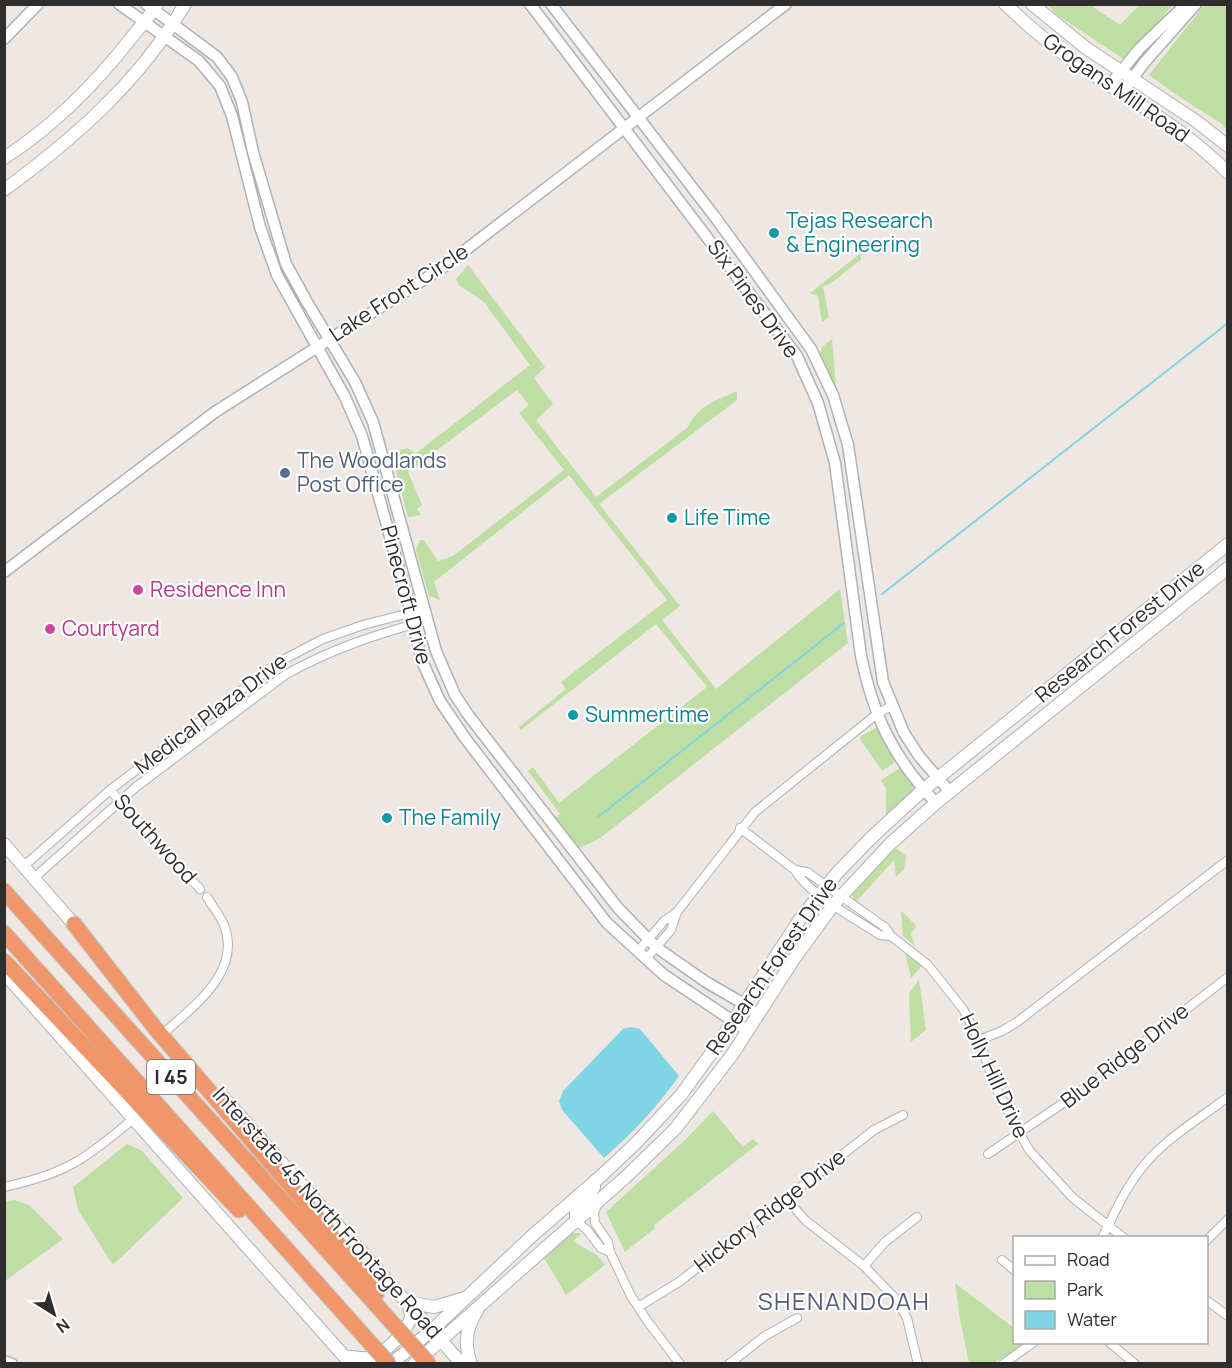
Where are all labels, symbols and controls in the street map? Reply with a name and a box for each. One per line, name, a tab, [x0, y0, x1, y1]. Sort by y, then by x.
street label: Grogans Mill Road	[1038, 26, 1195, 148]
place label: Tejas Research & Engineering	[786, 206, 933, 258]
marker: Tejas Research & Engineering	[767, 226, 781, 240]
street label: Six Pines Drive	[701, 234, 806, 363]
street label: Lake Front Circle	[324, 237, 473, 348]
place label: The Woodlands Post Office	[297, 446, 447, 498]
marker: The Woodlands Post Office	[278, 466, 292, 480]
place label: Life Time	[684, 503, 771, 531]
marker: Life Time	[665, 511, 679, 525]
street label: Pinecroft Drive	[375, 522, 439, 667]
street label: Research Forest Drive	[1029, 554, 1210, 708]
place label: Residence Inn	[150, 575, 286, 603]
marker: Residence Inn	[131, 583, 145, 597]
place label: Courtyard	[62, 614, 160, 642]
marker: Courtyard	[43, 622, 57, 636]
street label: Medical Plaza Drive	[128, 647, 292, 780]
place label: Summertime	[585, 700, 709, 728]
marker: Summertime	[566, 708, 580, 722]
street label: Southwood	[108, 787, 204, 889]
place label: The Family	[399, 803, 501, 831]
marker: The Family	[380, 811, 394, 825]
street label: Research Forest Drive	[699, 871, 843, 1060]
street label: Blue Ridge Drive	[1055, 996, 1194, 1114]
street label: Holly Hill Drive	[954, 1009, 1036, 1142]
road number: I 45	[147, 1060, 195, 1094]
street label: Interstate 45 North Frontage Road	[207, 1080, 449, 1344]
street label: Hickory Ridge Drive	[688, 1142, 851, 1278]
legend	[1013, 1236, 1208, 1344]
text: Road	[1067, 1247, 1110, 1271]
text: Park	[1067, 1277, 1104, 1301]
north arrow	[24, 1284, 84, 1344]
district label: SHENANDOAH	[758, 1284, 930, 1317]
text: Water	[1067, 1307, 1117, 1331]
text: N	[52, 1314, 74, 1338]

